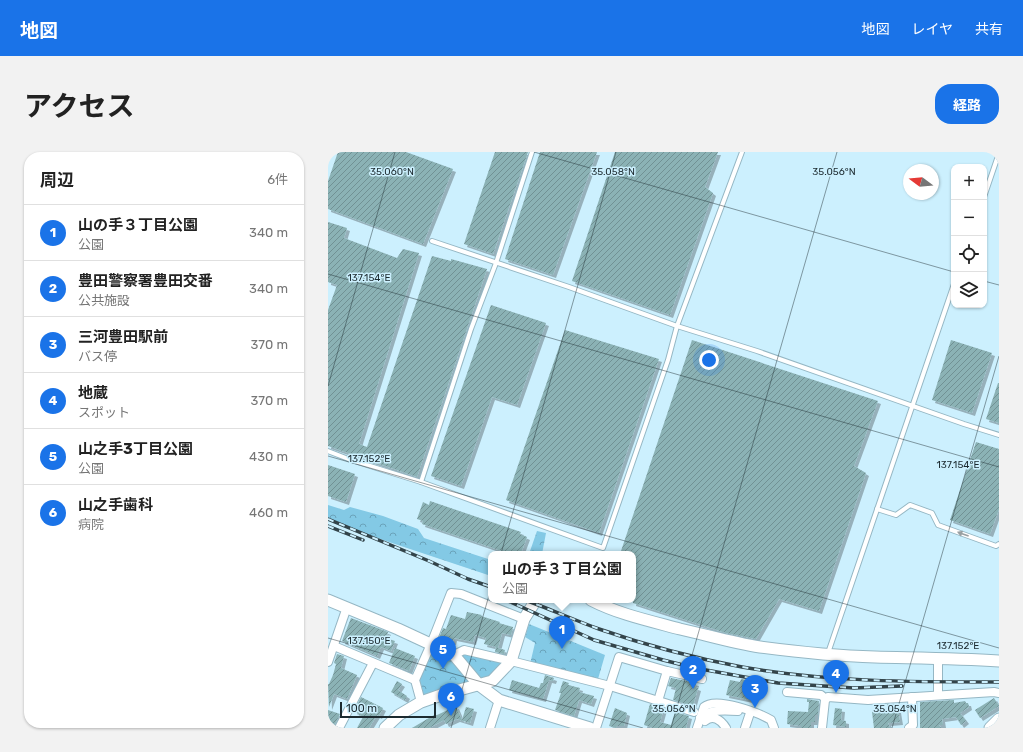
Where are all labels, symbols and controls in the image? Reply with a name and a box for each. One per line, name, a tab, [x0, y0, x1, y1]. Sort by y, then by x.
text: 地図	[20, 19, 58, 42]
text: 地図	[861, 21, 889, 38]
text: レイヤ	[911, 21, 953, 38]
text: 共有	[975, 21, 1003, 38]
button: 経路	[935, 84, 999, 124]
text: アクセス	[24, 90, 135, 123]
north arrow	[903, 164, 939, 200]
map controls	[951, 164, 987, 308]
button: +	[951, 164, 987, 200]
text: 35.060°N	[370, 166, 414, 178]
text: 35.058°N	[591, 166, 635, 178]
text: 35.056°N	[812, 166, 856, 178]
text: 周辺	[40, 170, 74, 190]
text: 6件	[267, 172, 288, 187]
button: −	[951, 200, 987, 236]
text: 山の手３丁目公園	[78, 216, 198, 234]
text: 1	[50, 225, 56, 240]
text: 340 m	[249, 225, 288, 240]
button: locate	[951, 236, 987, 272]
text: 公園	[78, 237, 104, 252]
text: 豊田警察署豊田交番	[78, 272, 213, 290]
text: 137.154°E	[348, 272, 391, 284]
button: layers	[951, 272, 987, 308]
text: 2	[49, 281, 57, 296]
text: 340 m	[249, 281, 288, 296]
text: 公共施設	[78, 293, 130, 308]
text: 三河豊田駅前	[78, 328, 168, 346]
text: 3	[49, 337, 57, 352]
text: 370 m	[251, 337, 288, 352]
text: バス停	[78, 349, 117, 364]
your location	[699, 350, 719, 370]
text: 地蔵	[78, 384, 108, 402]
text: 4	[49, 393, 57, 408]
text: 370 m	[251, 393, 288, 408]
text: スポット	[78, 405, 130, 420]
text: 山之手3丁目公園	[78, 440, 193, 458]
text: 5	[49, 449, 57, 464]
text: 430 m	[249, 449, 288, 464]
text: 137.152°E	[348, 453, 390, 465]
text: 137.154°E	[937, 459, 980, 471]
text: 公園	[78, 461, 104, 476]
text: 山之手歯科	[78, 496, 153, 514]
text: 6	[49, 505, 57, 520]
text: 460 m	[249, 505, 288, 520]
text: 病院	[78, 517, 104, 532]
one-way arrow	[956, 530, 968, 536]
popup	[488, 551, 636, 603]
text: 山の手３丁目公園	[502, 560, 622, 578]
text: 公園	[502, 581, 528, 596]
pin: 1	[549, 616, 575, 649]
text: 137.150°E	[347, 635, 391, 647]
pin: 5	[430, 636, 456, 669]
text: 137.152°E	[937, 640, 979, 652]
pin: 2	[680, 656, 706, 689]
pin: 4	[823, 660, 849, 693]
pin: 3	[742, 675, 768, 708]
pin: 6	[438, 683, 464, 716]
scale bar	[340, 700, 436, 719]
text: 100 m	[346, 702, 377, 715]
text: 35.056°N	[652, 703, 696, 715]
text: 35.054°N	[873, 703, 917, 715]

